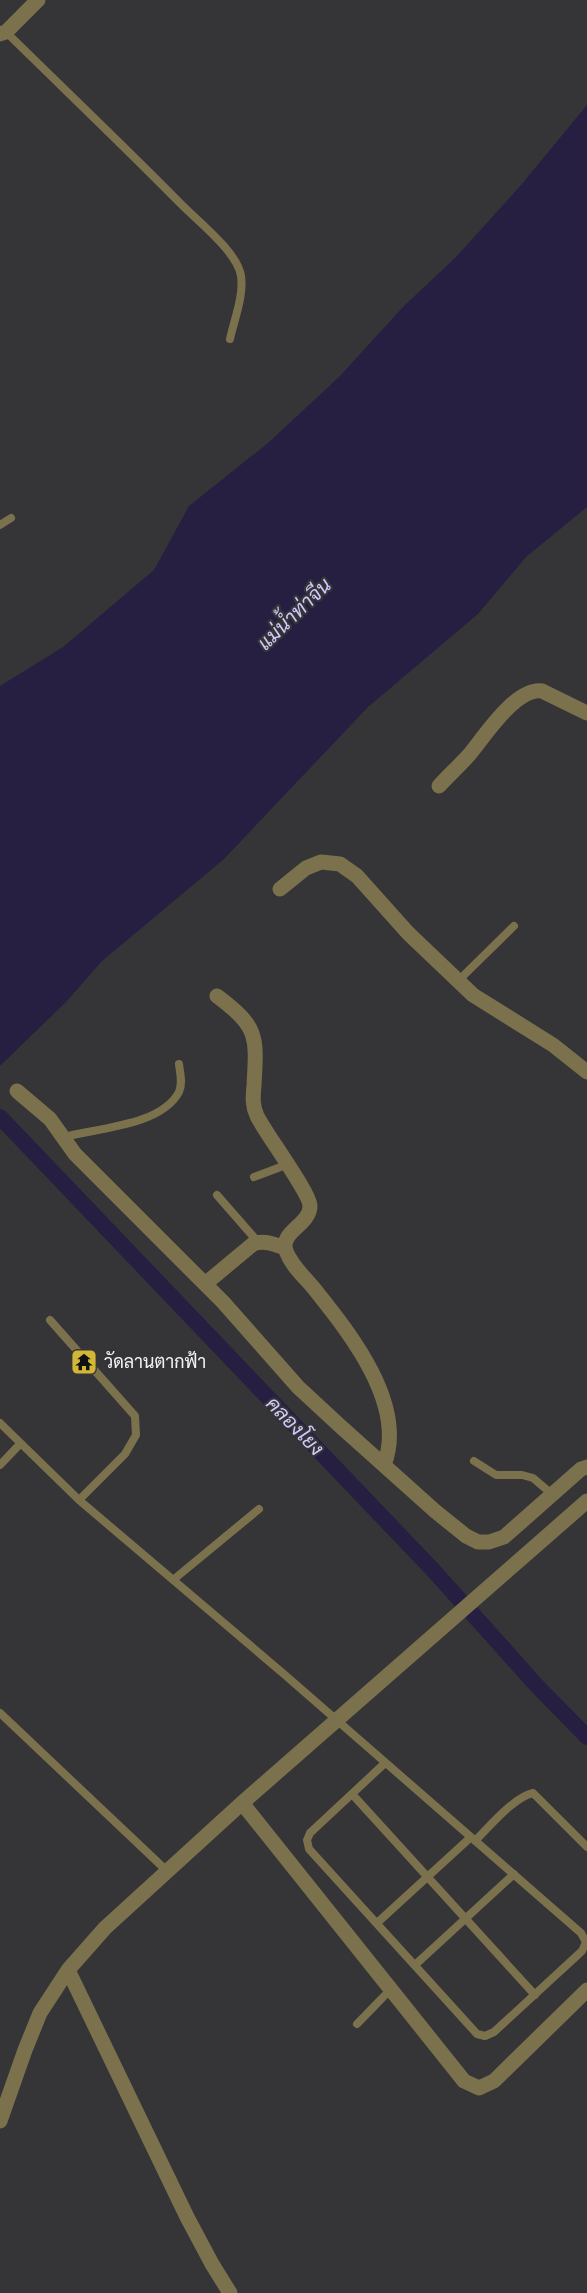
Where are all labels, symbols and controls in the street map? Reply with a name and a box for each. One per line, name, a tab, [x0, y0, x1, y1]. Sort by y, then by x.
water label: แม่น้ำท่าจีน	[248, 569, 335, 654]
temple icon: วัดลานตากฟ้า	[69, 1347, 99, 1377]
place label: วัดลานตากฟ้า	[104, 1351, 206, 1372]
water label: คลองโยง	[262, 1391, 330, 1460]

